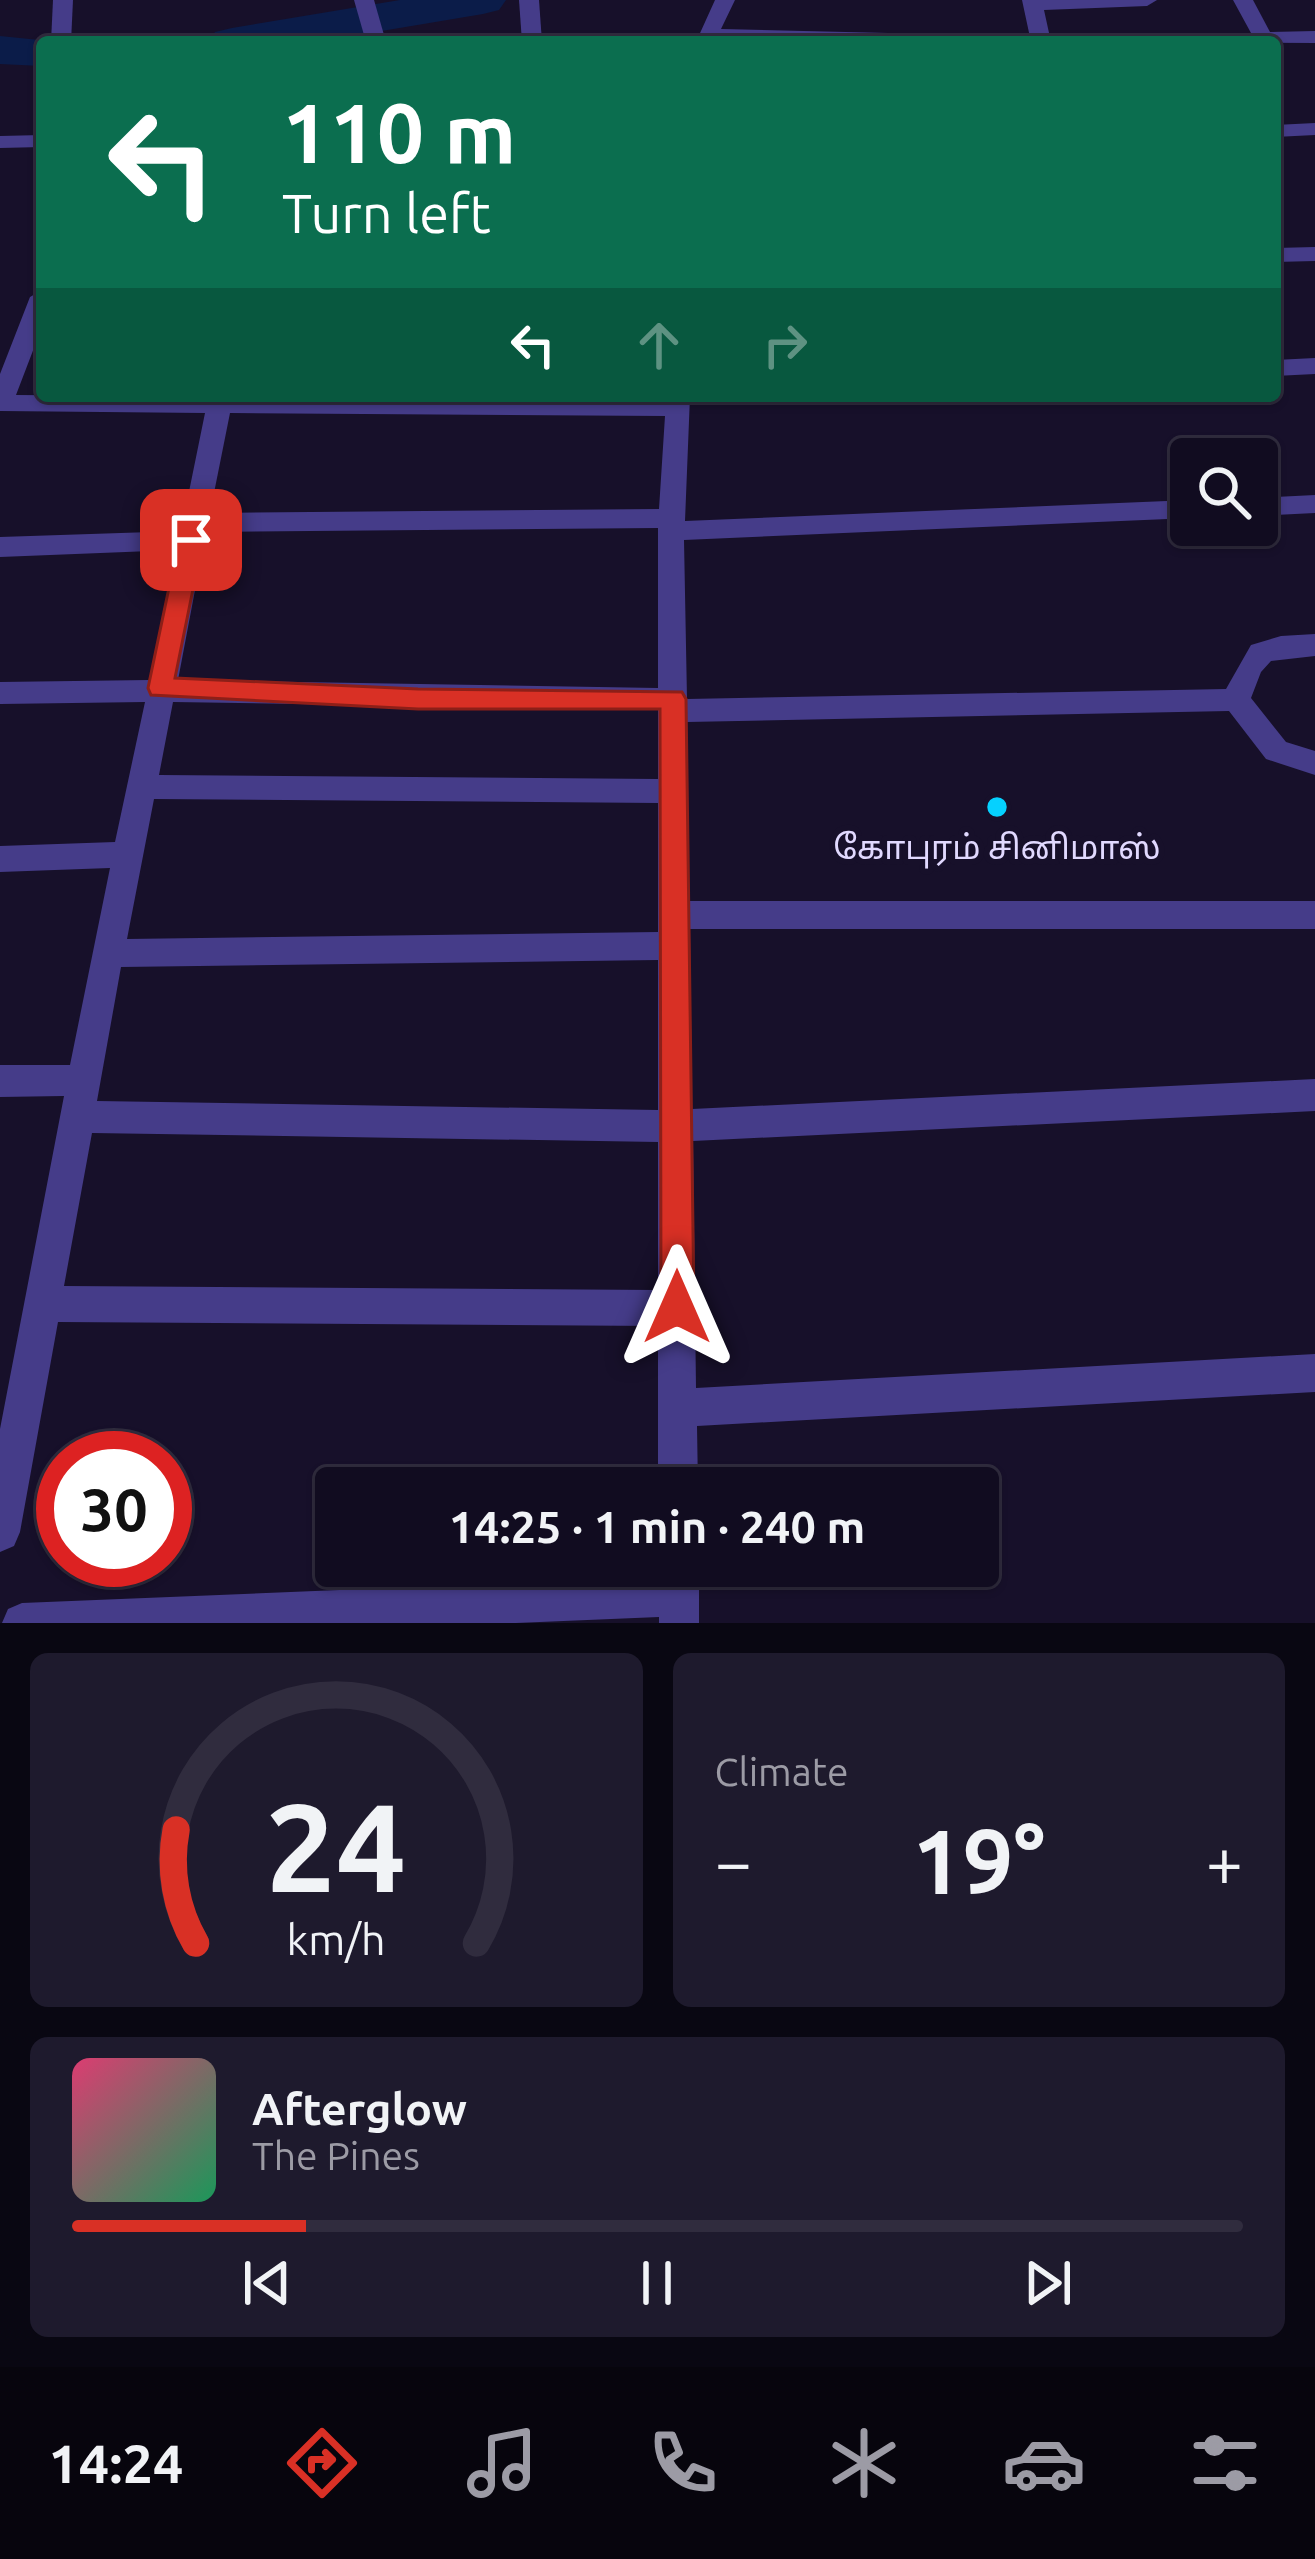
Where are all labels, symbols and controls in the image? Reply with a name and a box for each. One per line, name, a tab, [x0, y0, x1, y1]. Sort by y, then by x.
icon: left	[84, 84, 240, 240]
text: 110 m	[282, 85, 516, 179]
text: Turn left	[282, 183, 491, 243]
icon: left	[500, 312, 566, 378]
icon: ahead	[626, 312, 692, 378]
icon: right	[752, 312, 818, 378]
map controls	[1170, 438, 1278, 546]
button: search	[1170, 438, 1278, 546]
pin	[140, 489, 242, 591]
icon: arrive	[158, 507, 224, 573]
marker: கோபுரம் சினிமாஸ்	[984, 794, 1010, 820]
place label: கோபுரம் சினிமாஸ்	[833, 828, 1161, 869]
position arrow	[614, 1244, 740, 1370]
speed limit sign: 30	[36, 1431, 192, 1587]
text: 14:25 · 1 min · 240 m	[449, 1501, 865, 1552]
text: Climate	[715, 1750, 849, 1793]
text: 24	[266, 1776, 407, 1916]
text: 19°	[912, 1810, 1045, 1911]
text: −	[715, 1824, 752, 1898]
text: +	[1206, 1824, 1243, 1898]
text: km/h	[287, 1915, 386, 1963]
text: Afterglow	[252, 2083, 467, 2134]
text: The Pines	[252, 2134, 420, 2177]
icon: previous	[234, 2250, 300, 2316]
icon: pause	[624, 2250, 690, 2316]
icon: next	[1015, 2250, 1081, 2316]
icon: directions	[280, 2421, 364, 2505]
icon: music	[460, 2421, 544, 2505]
icon: phone	[641, 2421, 725, 2505]
icon: climate	[822, 2421, 906, 2505]
icon: car	[1002, 2421, 1086, 2505]
icon: filters	[1183, 2421, 1267, 2505]
text: 14:24	[48, 2433, 183, 2493]

